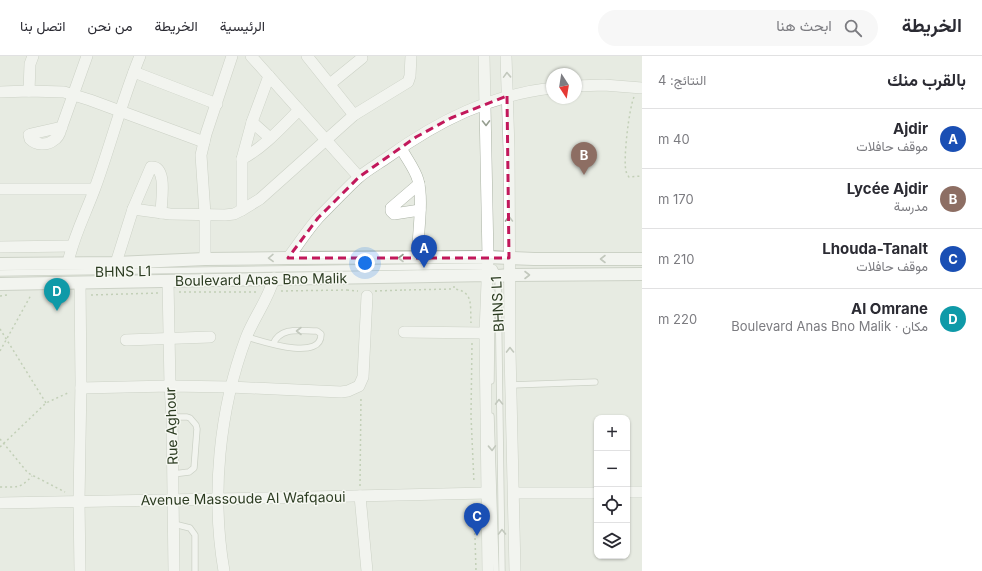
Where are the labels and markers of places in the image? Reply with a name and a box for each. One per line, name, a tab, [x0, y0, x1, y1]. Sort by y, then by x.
pin: B	[571, 142, 597, 175]
pin: A	[411, 235, 437, 268]
pin: D	[44, 278, 70, 311]
pin: C	[464, 503, 490, 536]

